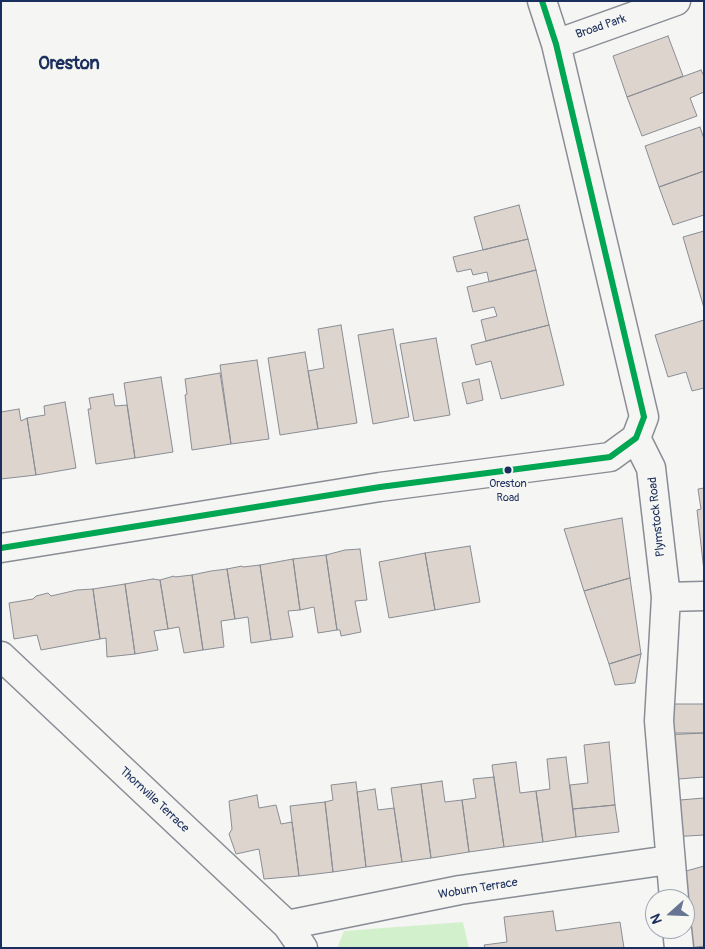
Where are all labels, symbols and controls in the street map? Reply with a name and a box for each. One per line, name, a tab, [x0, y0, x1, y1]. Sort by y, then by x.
street label: Broad Park	[574, 12, 628, 42]
district label: Oreston	[38, 53, 100, 75]
marker: Oreston Road	[503, 465, 513, 475]
street label: Plymstock Road	[646, 476, 668, 558]
place label: Oreston Road	[489, 477, 527, 503]
street label: Thornville Terrace	[116, 764, 192, 836]
street label: Woburn Terrace	[437, 876, 519, 902]
north arrow	[645, 889, 695, 939]
text: N	[647, 912, 666, 926]

